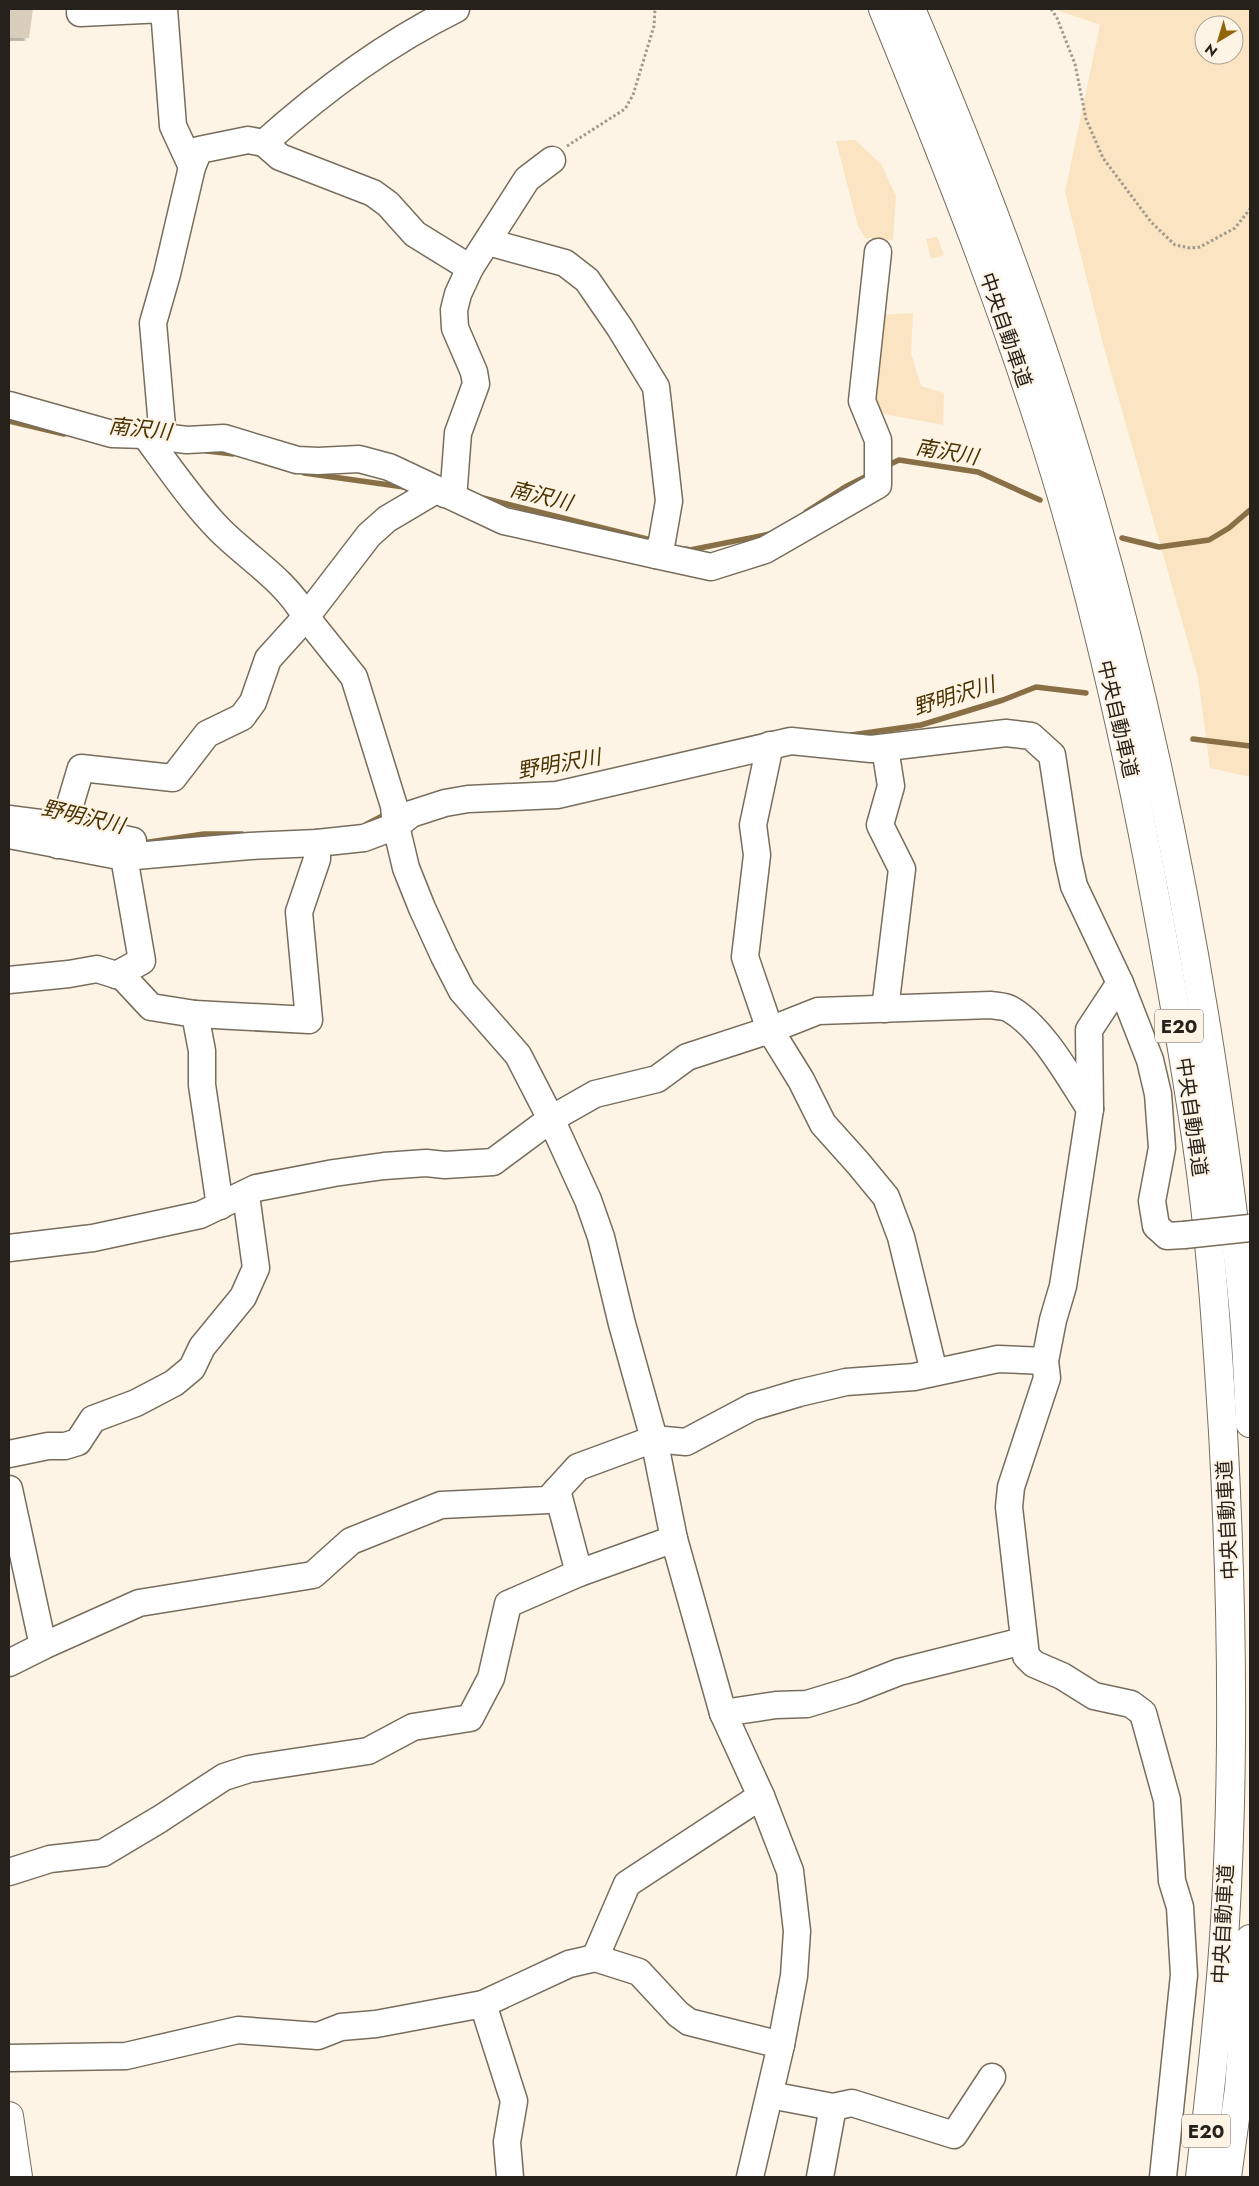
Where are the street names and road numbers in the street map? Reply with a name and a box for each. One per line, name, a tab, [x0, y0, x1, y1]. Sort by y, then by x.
street label: 中央自動車道	[972, 269, 1039, 392]
street label: 中央自動車道	[1090, 657, 1145, 781]
road number: E20	[1155, 1009, 1203, 1042]
street label: 中央自動車道	[1169, 1056, 1214, 1179]
street label: 中央自動車道	[1210, 1459, 1245, 1581]
street label: 中央自動車道	[1206, 1863, 1241, 1985]
road number: E20	[1182, 2114, 1230, 2148]

